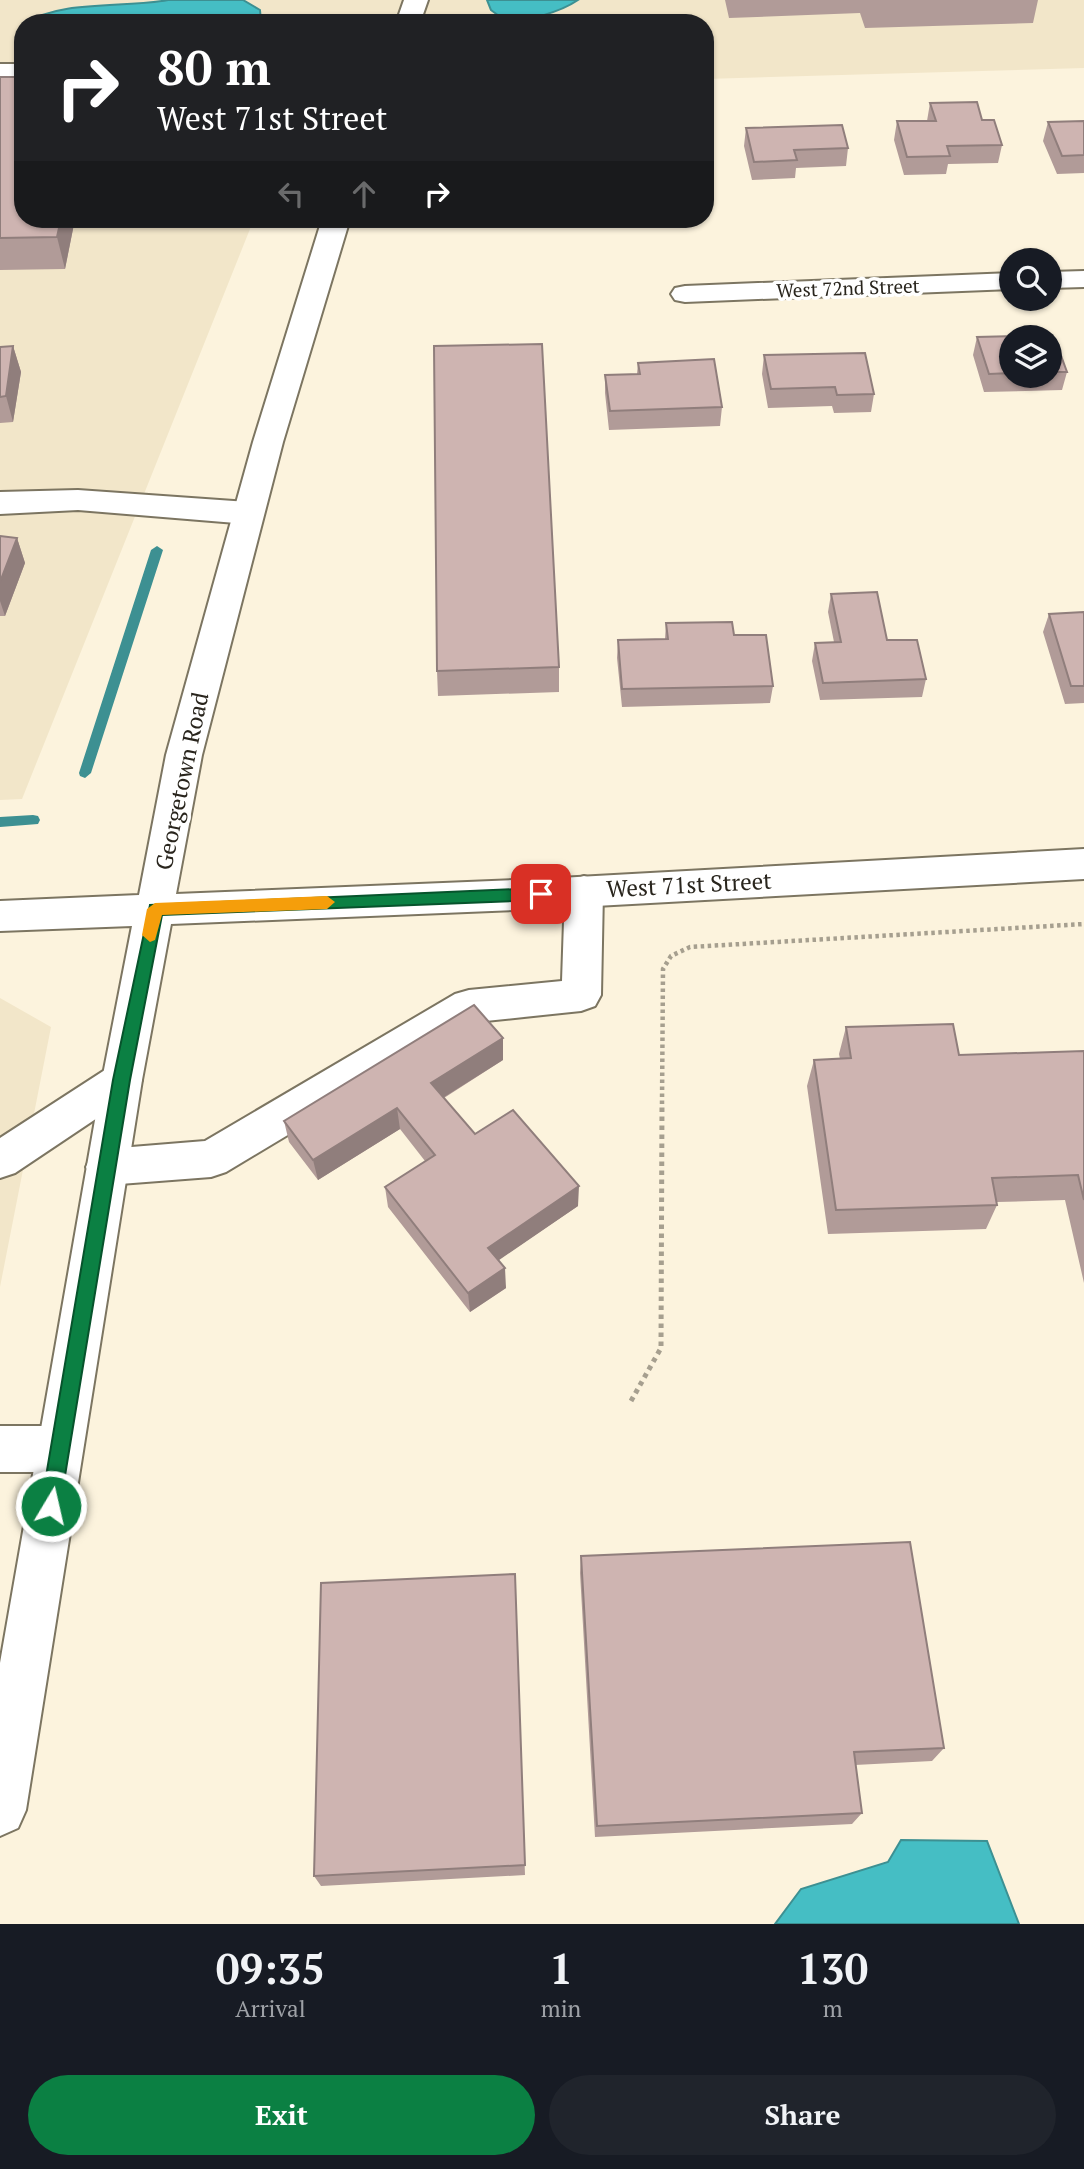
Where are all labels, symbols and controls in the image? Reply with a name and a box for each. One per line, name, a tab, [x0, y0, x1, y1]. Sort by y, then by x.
text: 80 m	[157, 34, 271, 99]
icon: right	[42, 42, 133, 133]
text: West 71st Street	[157, 97, 387, 139]
icon: left	[272, 175, 310, 213]
icon: ahead	[345, 175, 383, 213]
icon: right	[418, 175, 456, 213]
map controls	[999, 248, 1062, 388]
button: search	[999, 248, 1062, 311]
street label: West 72nd Street	[776, 273, 920, 302]
button: layers	[999, 325, 1062, 388]
street label: Georgetown Road	[148, 689, 216, 873]
pin	[511, 864, 571, 924]
street label: West 71st Street	[605, 865, 773, 904]
icon: arrive	[522, 875, 560, 913]
position arrow	[14, 1469, 88, 1543]
text: 09:35	[216, 1940, 325, 1996]
text: 1	[549, 1940, 573, 1996]
text: 130	[797, 1940, 868, 1996]
text: Arrival	[235, 1993, 306, 2024]
text: min	[541, 1993, 581, 2024]
text: m	[823, 1993, 843, 2024]
button: Exit	[28, 2075, 535, 2155]
button: Share	[549, 2075, 1056, 2155]

